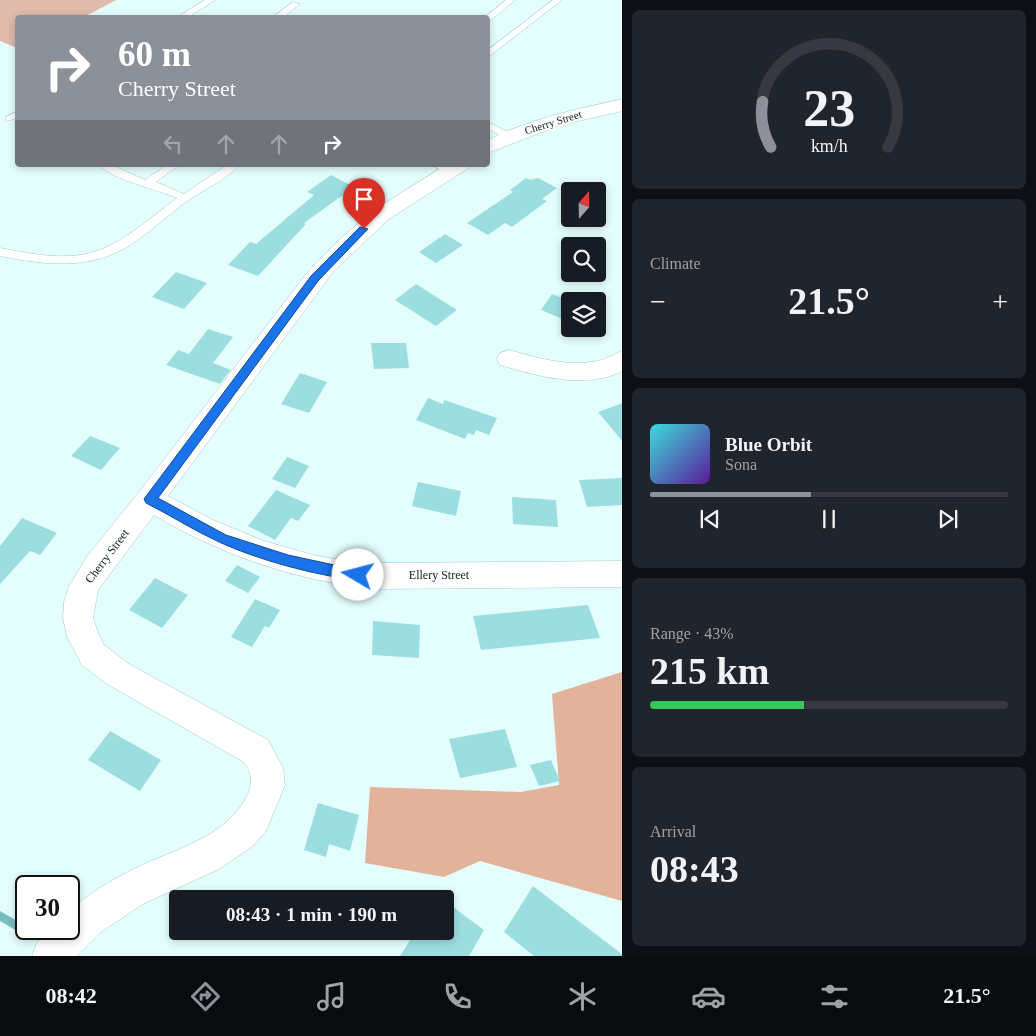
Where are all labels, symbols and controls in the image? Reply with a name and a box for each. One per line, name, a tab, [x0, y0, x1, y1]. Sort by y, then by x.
icon: right	[35, 35, 100, 100]
text: 60 m	[118, 35, 191, 74]
text: Cherry Street	[118, 76, 236, 101]
text: 23	[803, 80, 855, 137]
street label: Cherry Street	[523, 108, 583, 136]
icon: left	[159, 130, 187, 158]
icon: ahead	[212, 130, 240, 158]
icon: ahead	[265, 130, 293, 158]
icon: right	[318, 130, 346, 158]
text: km/h	[811, 136, 847, 156]
pin	[343, 178, 385, 229]
north arrow	[561, 182, 606, 228]
map controls	[561, 182, 606, 337]
icon: arrive	[350, 185, 378, 213]
button: search	[561, 237, 606, 282]
text: Climate	[650, 255, 701, 272]
text: 21.5°	[788, 280, 870, 322]
text: −	[650, 286, 666, 317]
text: +	[992, 286, 1008, 317]
button: layers	[561, 292, 606, 337]
text: Blue Orbit	[725, 434, 812, 455]
text: Sona	[725, 456, 757, 473]
icon: previous	[696, 505, 724, 533]
icon: pause	[815, 505, 843, 533]
icon: next	[934, 505, 962, 533]
street label: Cherry Street	[82, 526, 132, 586]
position arrow	[331, 548, 383, 600]
street label: Ellery Street	[409, 568, 470, 582]
text: Range · 43%	[650, 625, 734, 642]
text: 215 km	[650, 650, 769, 692]
text: Arrival	[650, 823, 696, 840]
text: 08:43	[650, 848, 739, 890]
speed limit sign: 30	[15, 875, 80, 940]
text: 08:43 · 1 min · 190 m	[226, 904, 397, 925]
icon: directions	[188, 979, 223, 1014]
icon: music	[314, 979, 349, 1014]
icon: phone	[440, 979, 475, 1014]
icon: climate	[565, 979, 600, 1014]
icon: car	[691, 979, 726, 1014]
icon: filters	[817, 979, 852, 1014]
text: 08:42	[45, 983, 97, 1008]
text: 21.5°	[943, 983, 990, 1008]

